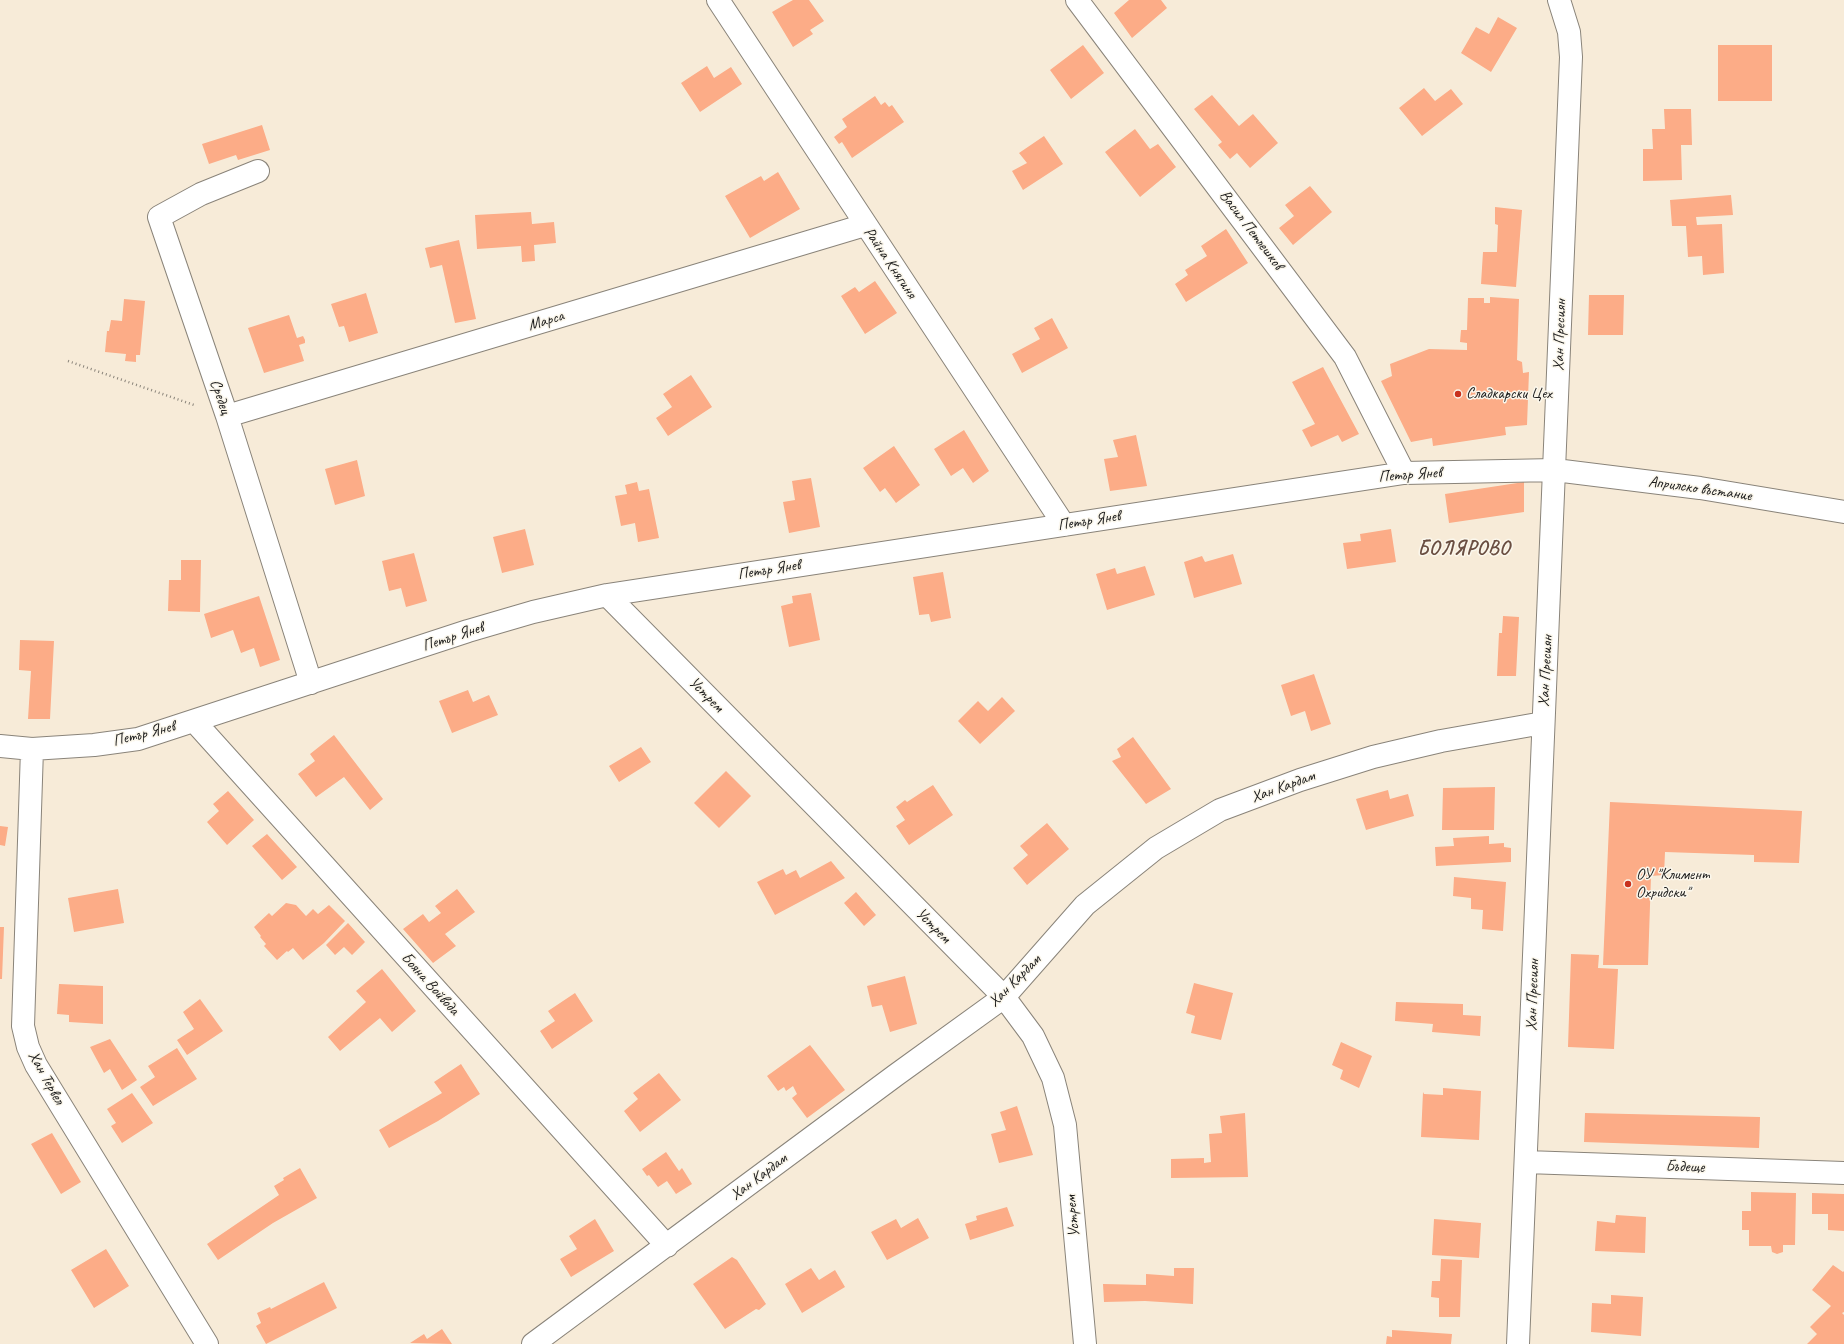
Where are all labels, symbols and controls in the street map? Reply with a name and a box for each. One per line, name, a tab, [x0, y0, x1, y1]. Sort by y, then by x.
street label: Васил Петлешков	[1215, 186, 1287, 274]
street label: Райна Княгиня	[859, 224, 921, 302]
street label: Хан Пресиян	[1549, 299, 1571, 371]
street label: Марса	[526, 306, 566, 336]
street label: Средец	[205, 377, 235, 417]
place label: Сладкарски Цех	[1466, 384, 1552, 404]
marker: Сладкарски Цех	[1453, 389, 1463, 399]
street label: Петър Янев	[1378, 463, 1442, 487]
street label: Априлско въстание	[1647, 472, 1753, 506]
street label: Петър Янев	[1056, 507, 1122, 535]
district label: БОЛЯРОВО	[1417, 537, 1511, 561]
street label: Петър Янев	[736, 556, 802, 584]
street label: Петър Янев	[420, 618, 486, 656]
street label: Хан Пресиян	[1535, 635, 1557, 707]
street label: Устрем	[684, 673, 728, 717]
street label: Петър Янев	[111, 717, 177, 751]
street label: Хан Кардам	[1249, 767, 1317, 807]
place label: ОУ "Климент Охридски"	[1636, 865, 1709, 903]
marker: ОУ "Климент Охридски"	[1623, 879, 1633, 889]
street label: Устрем	[911, 904, 955, 948]
street label: Бояна Войвода	[397, 949, 463, 1019]
street label: Хан Кардам	[985, 951, 1045, 1011]
street label: Хан Пресиян	[1522, 959, 1544, 1031]
street label: Хан Тервел	[24, 1048, 68, 1108]
street label: Хан Кардам	[727, 1149, 791, 1205]
street label: Бъдеще	[1665, 1157, 1705, 1177]
street label: Устрем	[1062, 1194, 1084, 1238]

